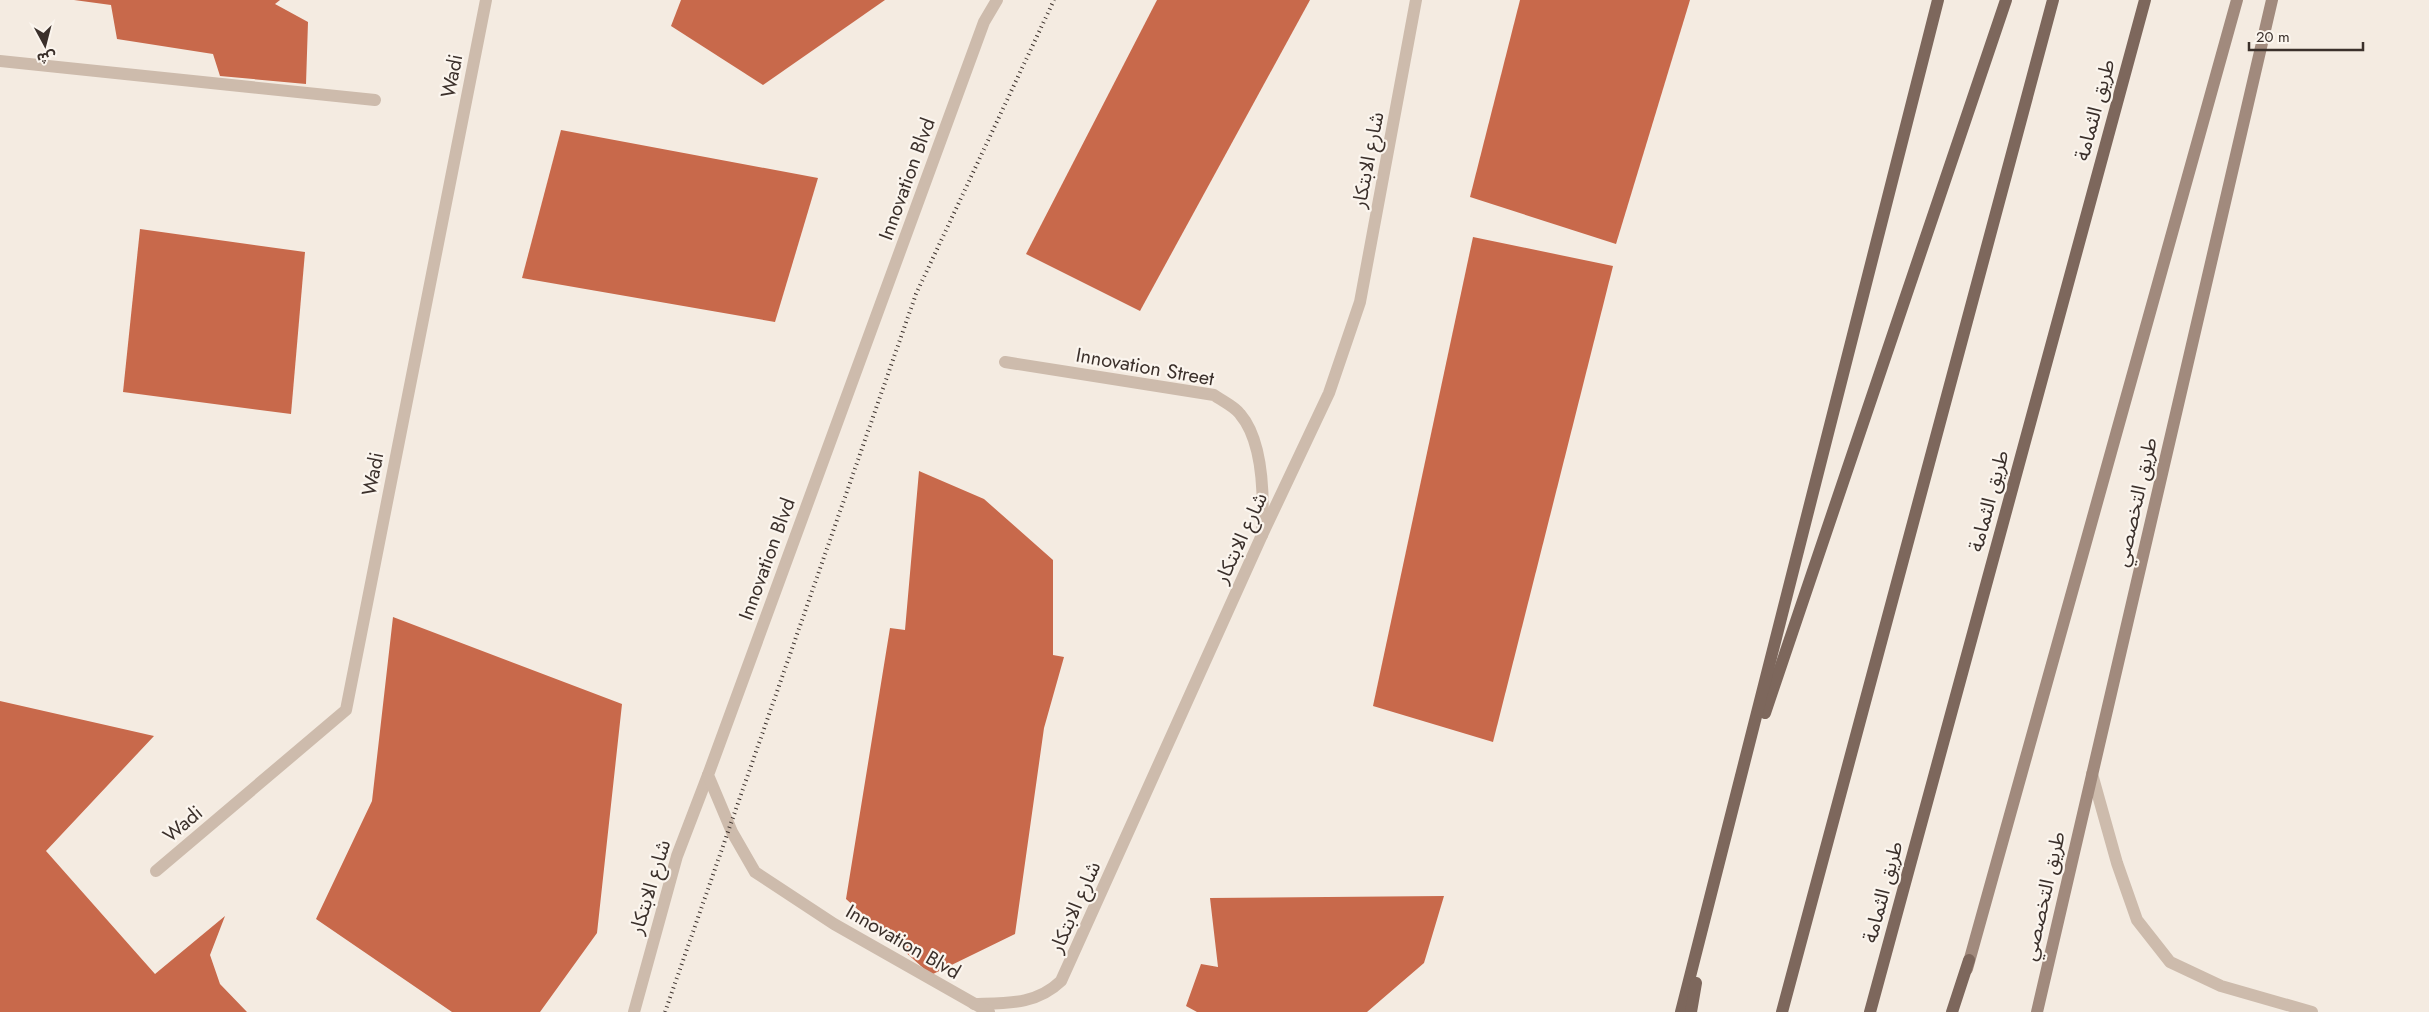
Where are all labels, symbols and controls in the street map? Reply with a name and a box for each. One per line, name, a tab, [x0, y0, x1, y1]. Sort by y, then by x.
north arrow	[20, 20, 70, 70]
scale bar	[2249, 20, 2363, 52]
text: 20 m	[2256, 26, 2290, 48]
text: ش	[36, 47, 57, 69]
street label: Wadi	[434, 52, 470, 100]
street label: طريق الثمامة	[2068, 56, 2122, 164]
street label: شارع الابتكار	[1344, 109, 1392, 212]
street label: Innovation Blvd	[871, 114, 943, 244]
street label: Innovation Street	[1073, 341, 1217, 393]
street label: طريق التخصصي	[2107, 435, 2166, 570]
street label: طريق الثمامة	[1962, 447, 2016, 555]
street label: Wadi	[355, 450, 391, 498]
street label: شارع الابتكار	[1207, 488, 1275, 589]
street label: Innovation Blvd	[731, 494, 803, 624]
street label: Wadi	[157, 799, 209, 849]
street label: طريق التخصصي	[2015, 829, 2074, 964]
street label: شارع الابتكار	[622, 836, 678, 939]
street label: طريق الثمامة	[1856, 838, 1910, 946]
street label: شارع الابتكار	[1042, 857, 1108, 958]
street label: Innovation Blvd	[840, 897, 966, 987]

